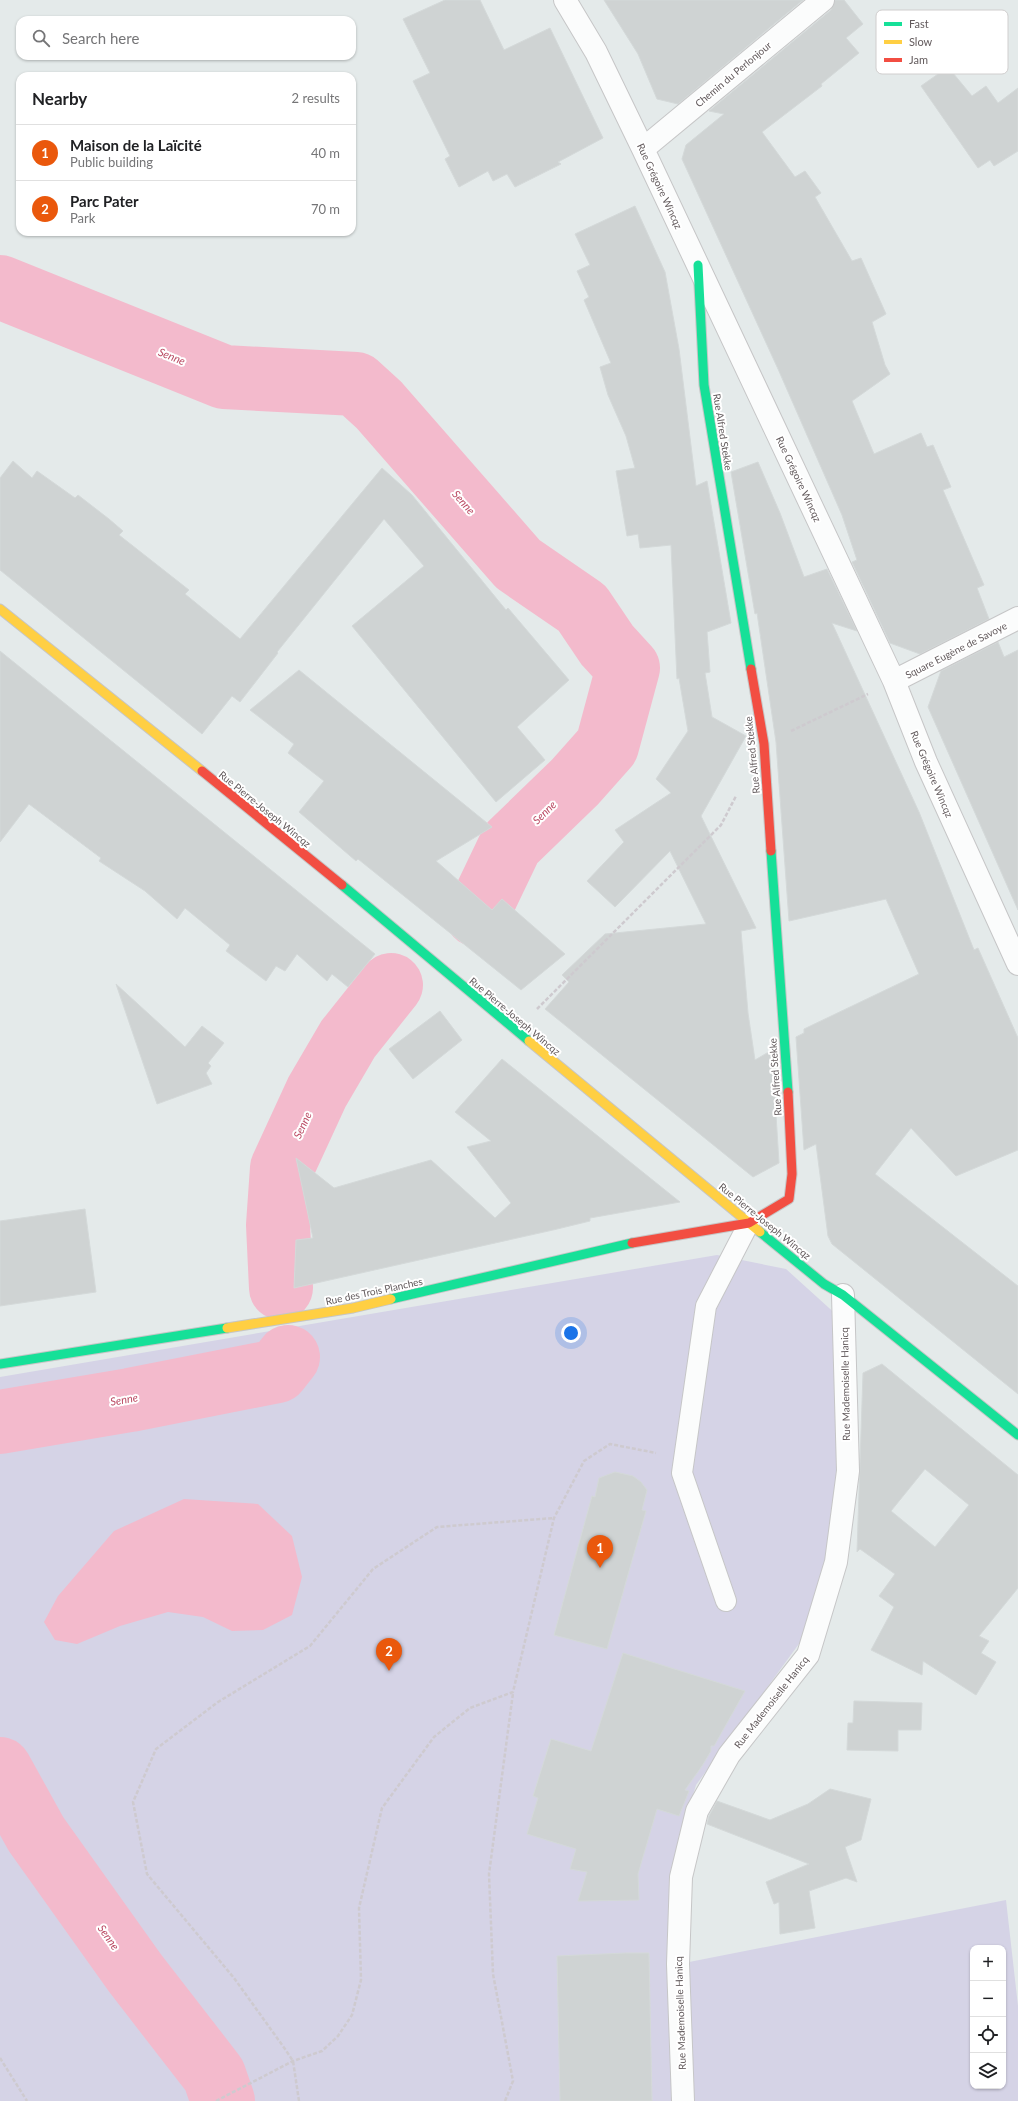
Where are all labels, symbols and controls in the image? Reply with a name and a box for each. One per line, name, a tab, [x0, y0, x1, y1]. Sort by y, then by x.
legend	[876, 10, 1008, 74]
search box	[16, 16, 356, 60]
text: Fast	[909, 17, 929, 30]
icon: search	[30, 27, 52, 49]
text: Search here	[62, 29, 139, 47]
text: Slow	[909, 35, 933, 48]
street label: Chemin du Perlonjour	[693, 38, 774, 109]
text: Jam	[909, 53, 928, 66]
text: Nearby	[32, 88, 87, 109]
text: 2 results	[292, 90, 340, 106]
text: Maison de la Laïcité	[70, 136, 202, 154]
street label: Rue Grégoire Wincqz	[635, 141, 685, 231]
text: 1	[41, 145, 49, 161]
text: 40 m	[311, 145, 340, 161]
text: Public building	[70, 154, 153, 170]
text: Parc Pater	[70, 192, 139, 210]
text: 2	[41, 201, 49, 217]
text: 70 m	[311, 201, 340, 217]
text: Park	[70, 210, 95, 226]
water label: Senne	[157, 345, 187, 367]
street label: Rue Alfred Stekke	[711, 393, 735, 471]
street label: Rue Grégoire Wincqz	[774, 434, 824, 524]
water label: Senne	[450, 487, 478, 517]
street label: Square Eugène de Savoye	[903, 619, 1009, 681]
street label: Rue Alfred Stekke	[742, 716, 762, 794]
street label: Rue Grégoire Wincqz	[908, 729, 956, 820]
street label: Rue Pierre-Joseph Wincqz	[217, 768, 314, 850]
water label: Senne	[530, 798, 558, 826]
street label: Rue Pierre-Joseph Wincqz	[467, 975, 563, 1058]
street label: Rue Alfred Stekke	[766, 1038, 784, 1116]
water label: Senne	[290, 1110, 314, 1140]
street label: Rue Pierre-Joseph Wincqz	[717, 1180, 814, 1262]
street label: Rue des Trois Planches	[324, 1275, 424, 1307]
your location	[561, 1323, 581, 1343]
street label: Rue Mademoiselle Hanicq	[838, 1327, 852, 1441]
water label: Senne	[109, 1390, 139, 1408]
pin: 1	[587, 1535, 613, 1568]
pin: 2	[376, 1638, 402, 1671]
street label: Rue Mademoiselle Hanicq	[731, 1654, 811, 1750]
water label: Senne	[96, 1922, 122, 1952]
map controls	[970, 1945, 1006, 2089]
button: +	[970, 1945, 1006, 1981]
street label: Rue Mademoiselle Hanicq	[672, 1956, 688, 2070]
button: −	[970, 1981, 1006, 2017]
button: locate	[970, 2017, 1006, 2053]
button: layers	[970, 2053, 1006, 2089]

